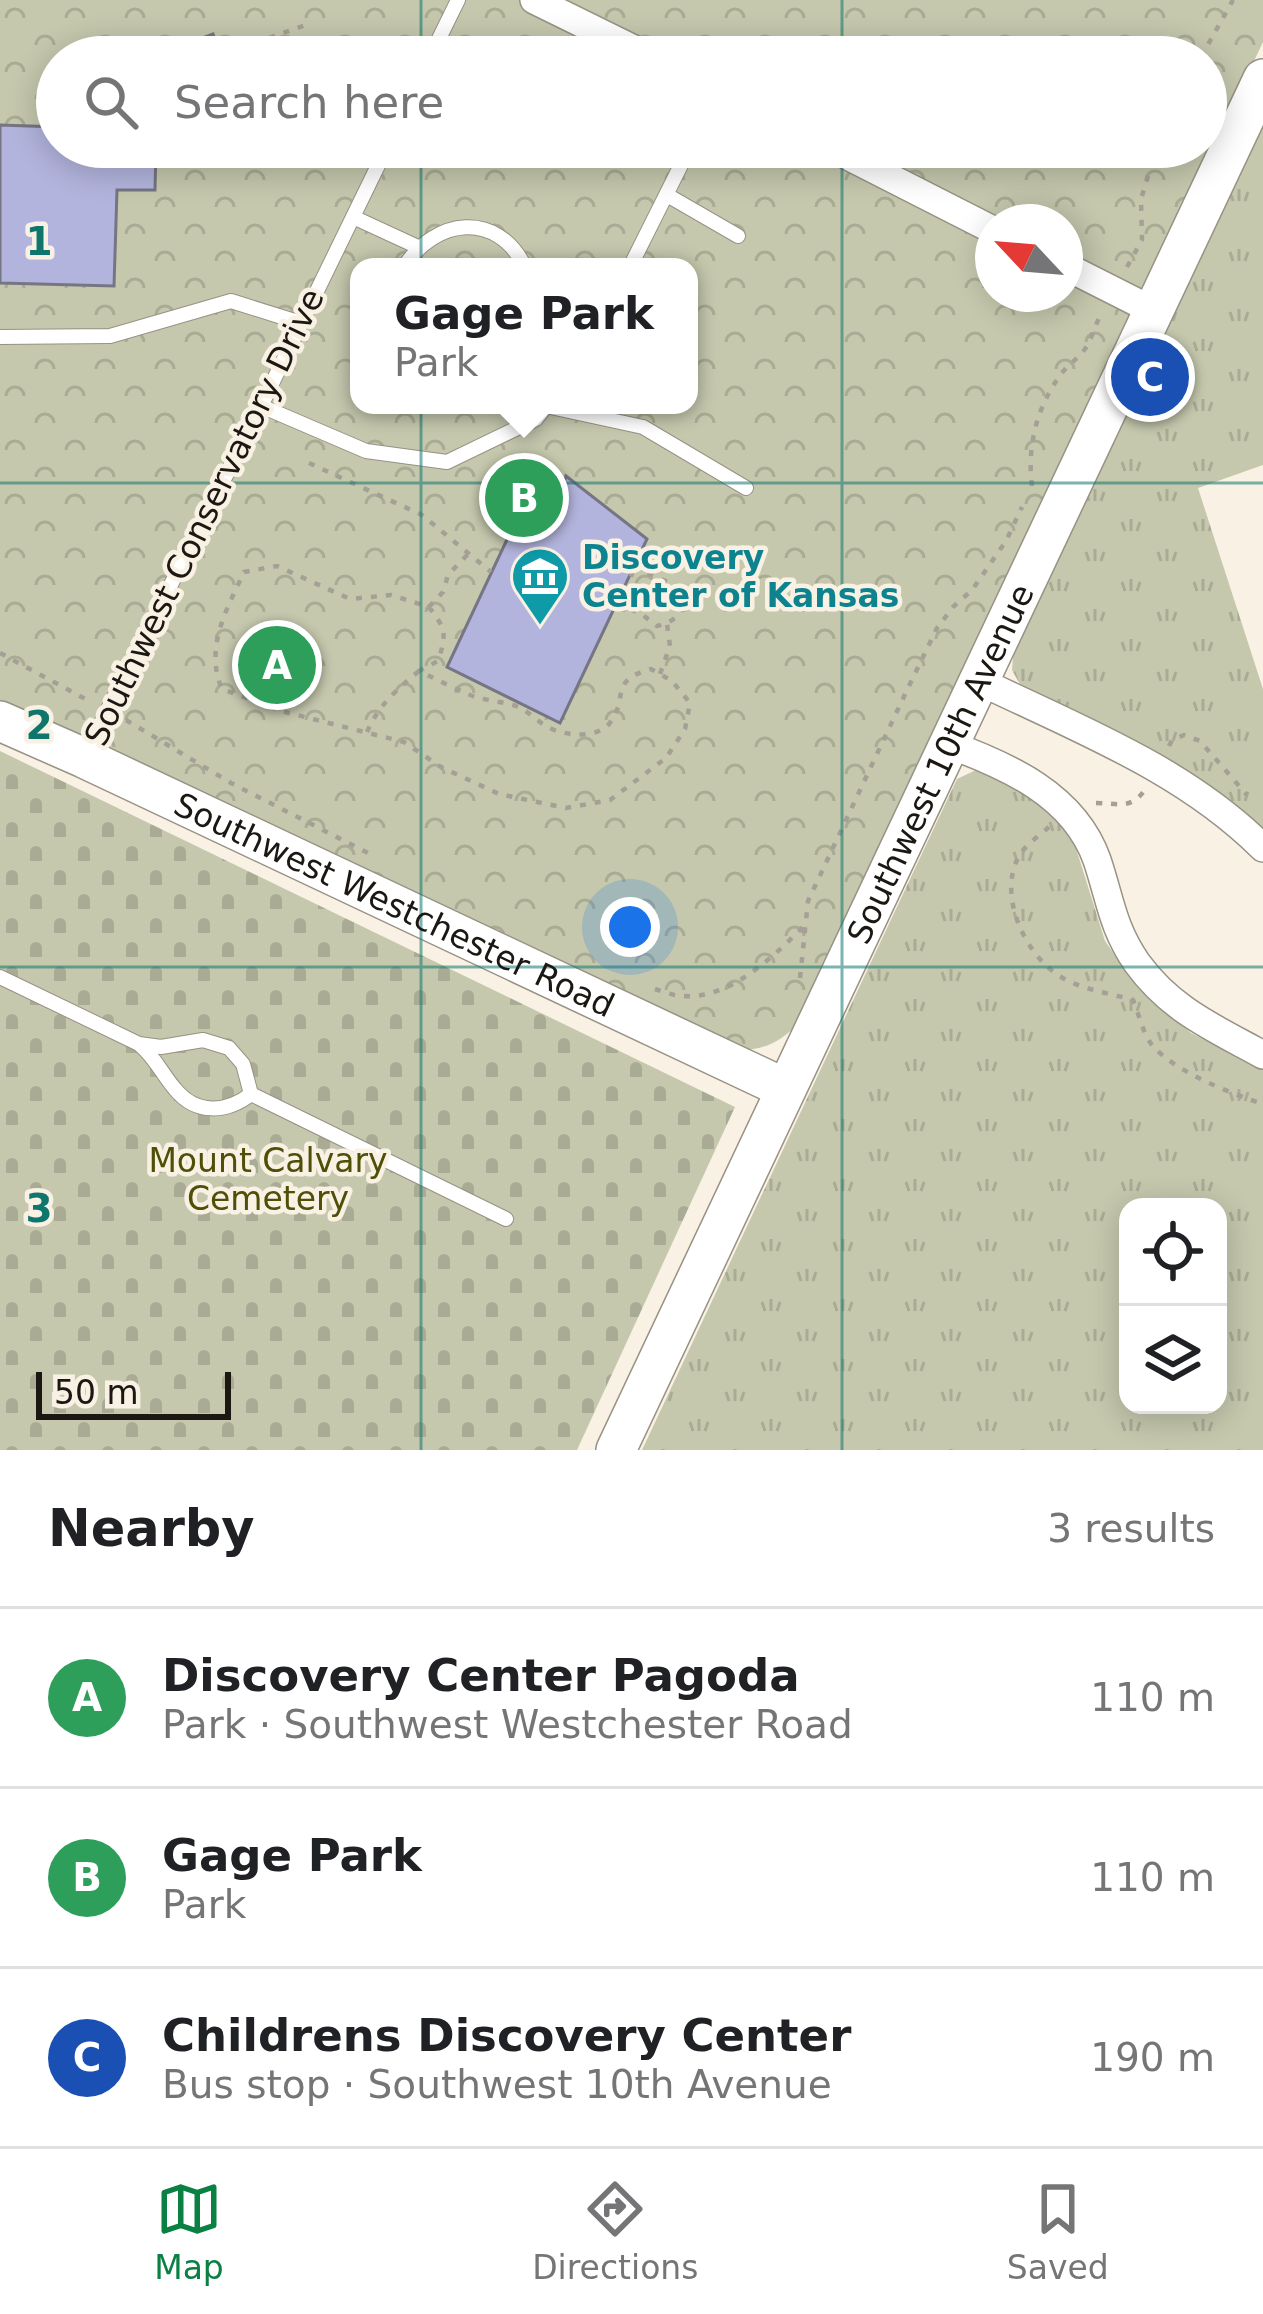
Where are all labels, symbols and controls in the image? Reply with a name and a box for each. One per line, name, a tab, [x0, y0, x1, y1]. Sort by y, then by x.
search box	[36, 36, 1227, 168]
icon: search	[78, 69, 144, 135]
text: Search here	[174, 76, 444, 129]
north arrow	[975, 204, 1083, 312]
text: 1	[25, 219, 53, 264]
popup	[350, 258, 698, 414]
street label: Southwest Conservatory Drive	[76, 282, 332, 752]
text: Gage Park	[394, 287, 654, 340]
pin: C	[1111, 332, 1189, 422]
text: Park	[394, 340, 478, 385]
pin: B	[485, 453, 563, 543]
place label: Discovery Center of Kansas	[582, 538, 899, 615]
museum icon: Discovery Center of Kansas	[509, 545, 571, 627]
street label: Southwest 10th Avenue	[838, 578, 1041, 950]
pin: A	[238, 620, 316, 710]
text: 2	[25, 703, 53, 748]
street label: Southwest Westchester Road	[168, 784, 621, 1025]
your location	[600, 897, 660, 957]
park label: Mount Calvary Cemetery	[148, 1141, 388, 1218]
text: 3	[25, 1186, 53, 1231]
map controls	[1119, 1198, 1227, 1414]
button: locate	[1119, 1198, 1227, 1306]
button: layers	[1119, 1306, 1227, 1414]
scale bar	[36, 1366, 231, 1419]
text: 50 m	[54, 1373, 139, 1412]
text: Nearby	[48, 1499, 255, 1558]
text: 3 results	[1047, 1506, 1215, 1551]
text: Discovery Center Pagoda	[162, 1649, 800, 1702]
text: A	[72, 1675, 102, 1720]
text: 110 m	[1090, 1675, 1215, 1720]
text: Park · Southwest Westchester Road	[162, 1702, 853, 1747]
text: Gage Park	[162, 1829, 422, 1882]
text: B	[72, 1855, 102, 1900]
text: 110 m	[1090, 1855, 1215, 1900]
text: Park	[162, 1882, 246, 1927]
text: Childrens Discovery Center	[162, 2009, 851, 2062]
text: C	[73, 2035, 101, 2080]
text: 190 m	[1090, 2035, 1215, 2080]
text: Bus stop · Southwest 10th Avenue	[162, 2062, 832, 2107]
tab: Map	[154, 2176, 224, 2287]
tab: Directions	[532, 2176, 698, 2287]
tab: Saved	[1007, 2176, 1109, 2287]

